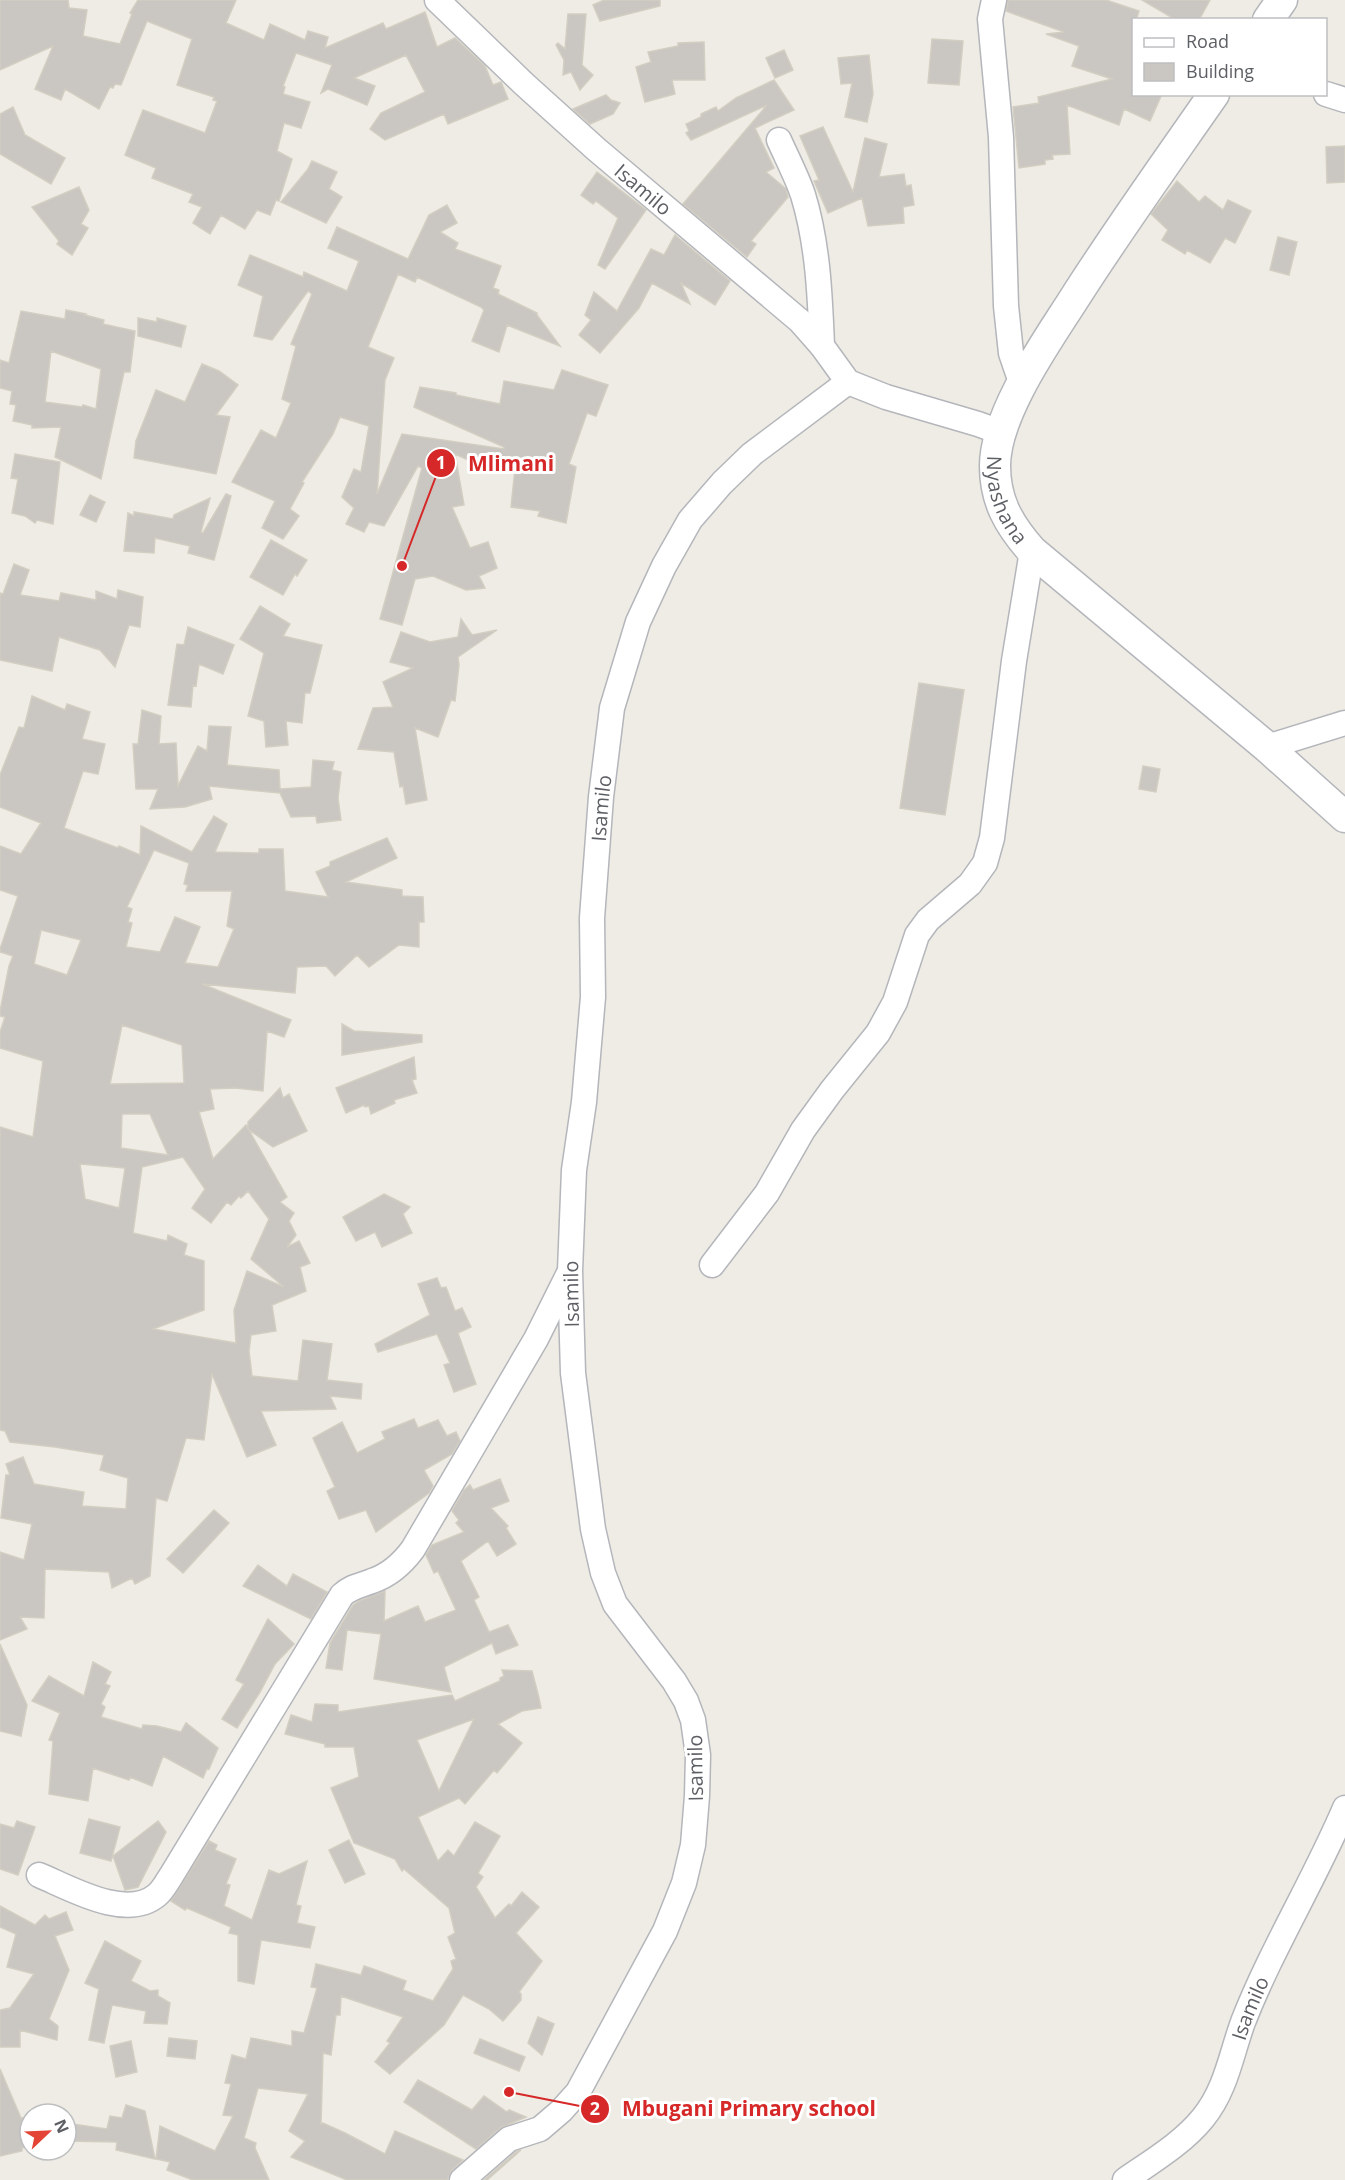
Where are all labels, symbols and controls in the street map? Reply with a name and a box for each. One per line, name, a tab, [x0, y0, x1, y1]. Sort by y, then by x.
legend	[1132, 18, 1327, 96]
text: Road	[1186, 29, 1229, 53]
text: Building	[1186, 59, 1254, 83]
street label: Isamilo	[609, 157, 678, 221]
callout: Mlimani	[426, 444, 566, 483]
text: Mlimani	[468, 449, 554, 477]
text: 1	[436, 450, 446, 474]
street label: Nyashana	[981, 455, 1034, 549]
street label: Isamilo	[584, 773, 617, 842]
street label: Isamilo	[557, 1260, 585, 1328]
street label: Isamilo	[681, 1734, 709, 1802]
street label: Isamilo	[1224, 1972, 1275, 2043]
callout: Mbugani Primary school	[580, 2089, 888, 2128]
text: Mbugani Primary school	[622, 2094, 876, 2122]
text: 2	[590, 2096, 600, 2120]
north arrow	[18, 2102, 78, 2162]
text: N	[49, 2116, 74, 2136]

